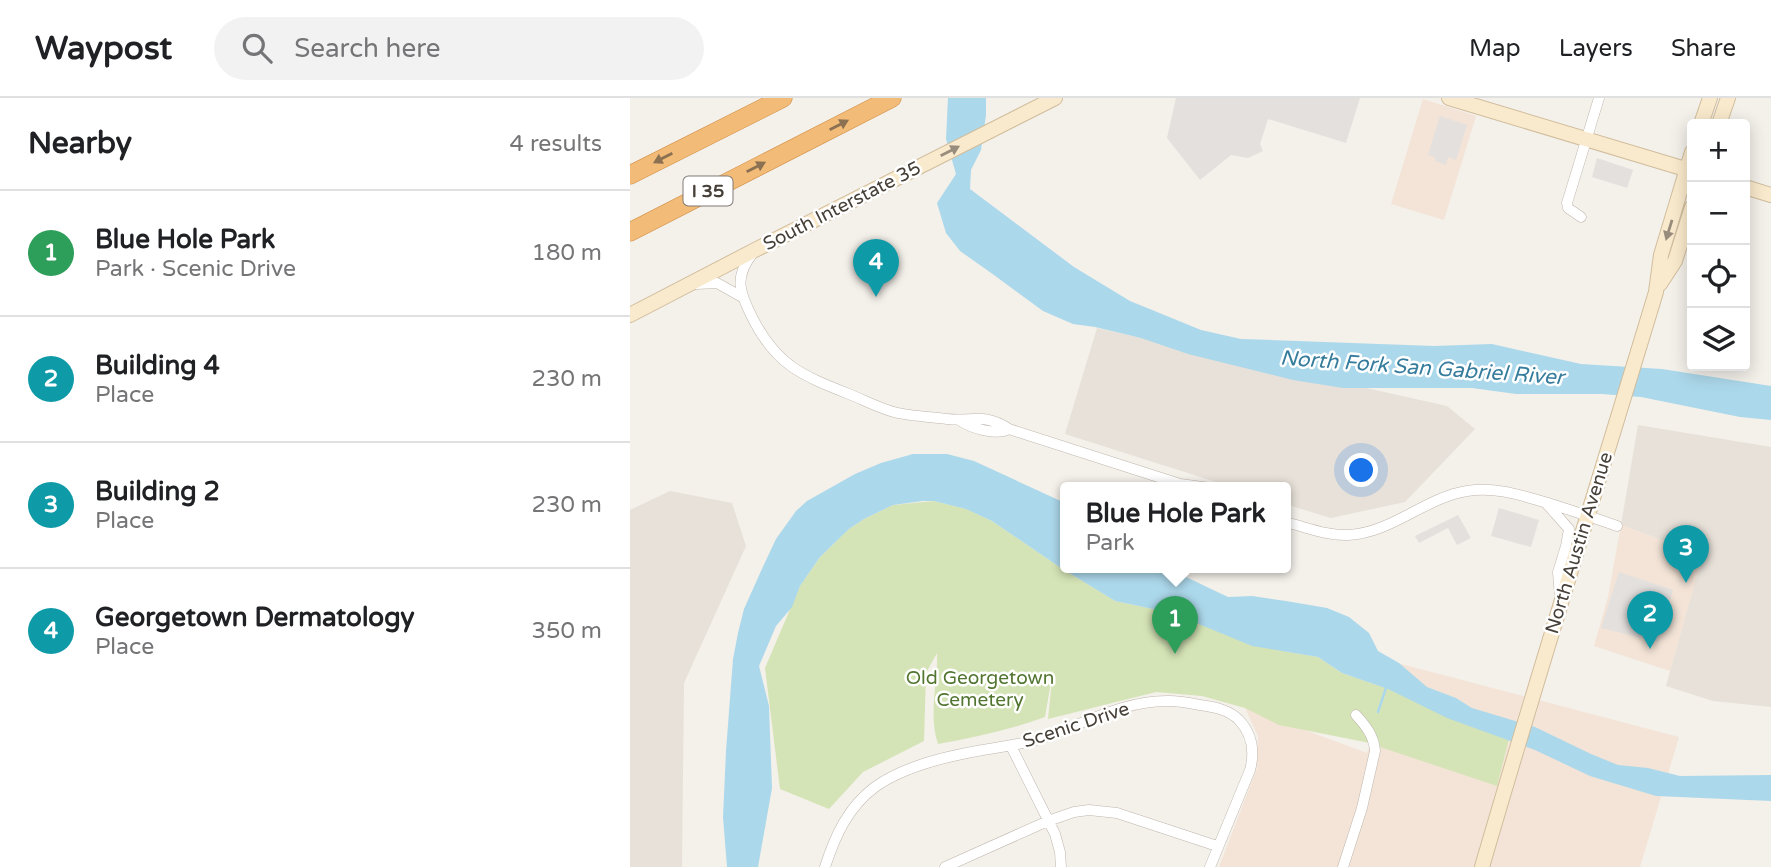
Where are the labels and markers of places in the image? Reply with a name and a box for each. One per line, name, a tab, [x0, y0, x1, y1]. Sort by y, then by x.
pin: 4	[853, 239, 899, 297]
pin: 3	[1663, 525, 1709, 583]
pin: 2	[1627, 591, 1673, 649]
pin: 1	[1152, 596, 1198, 654]

